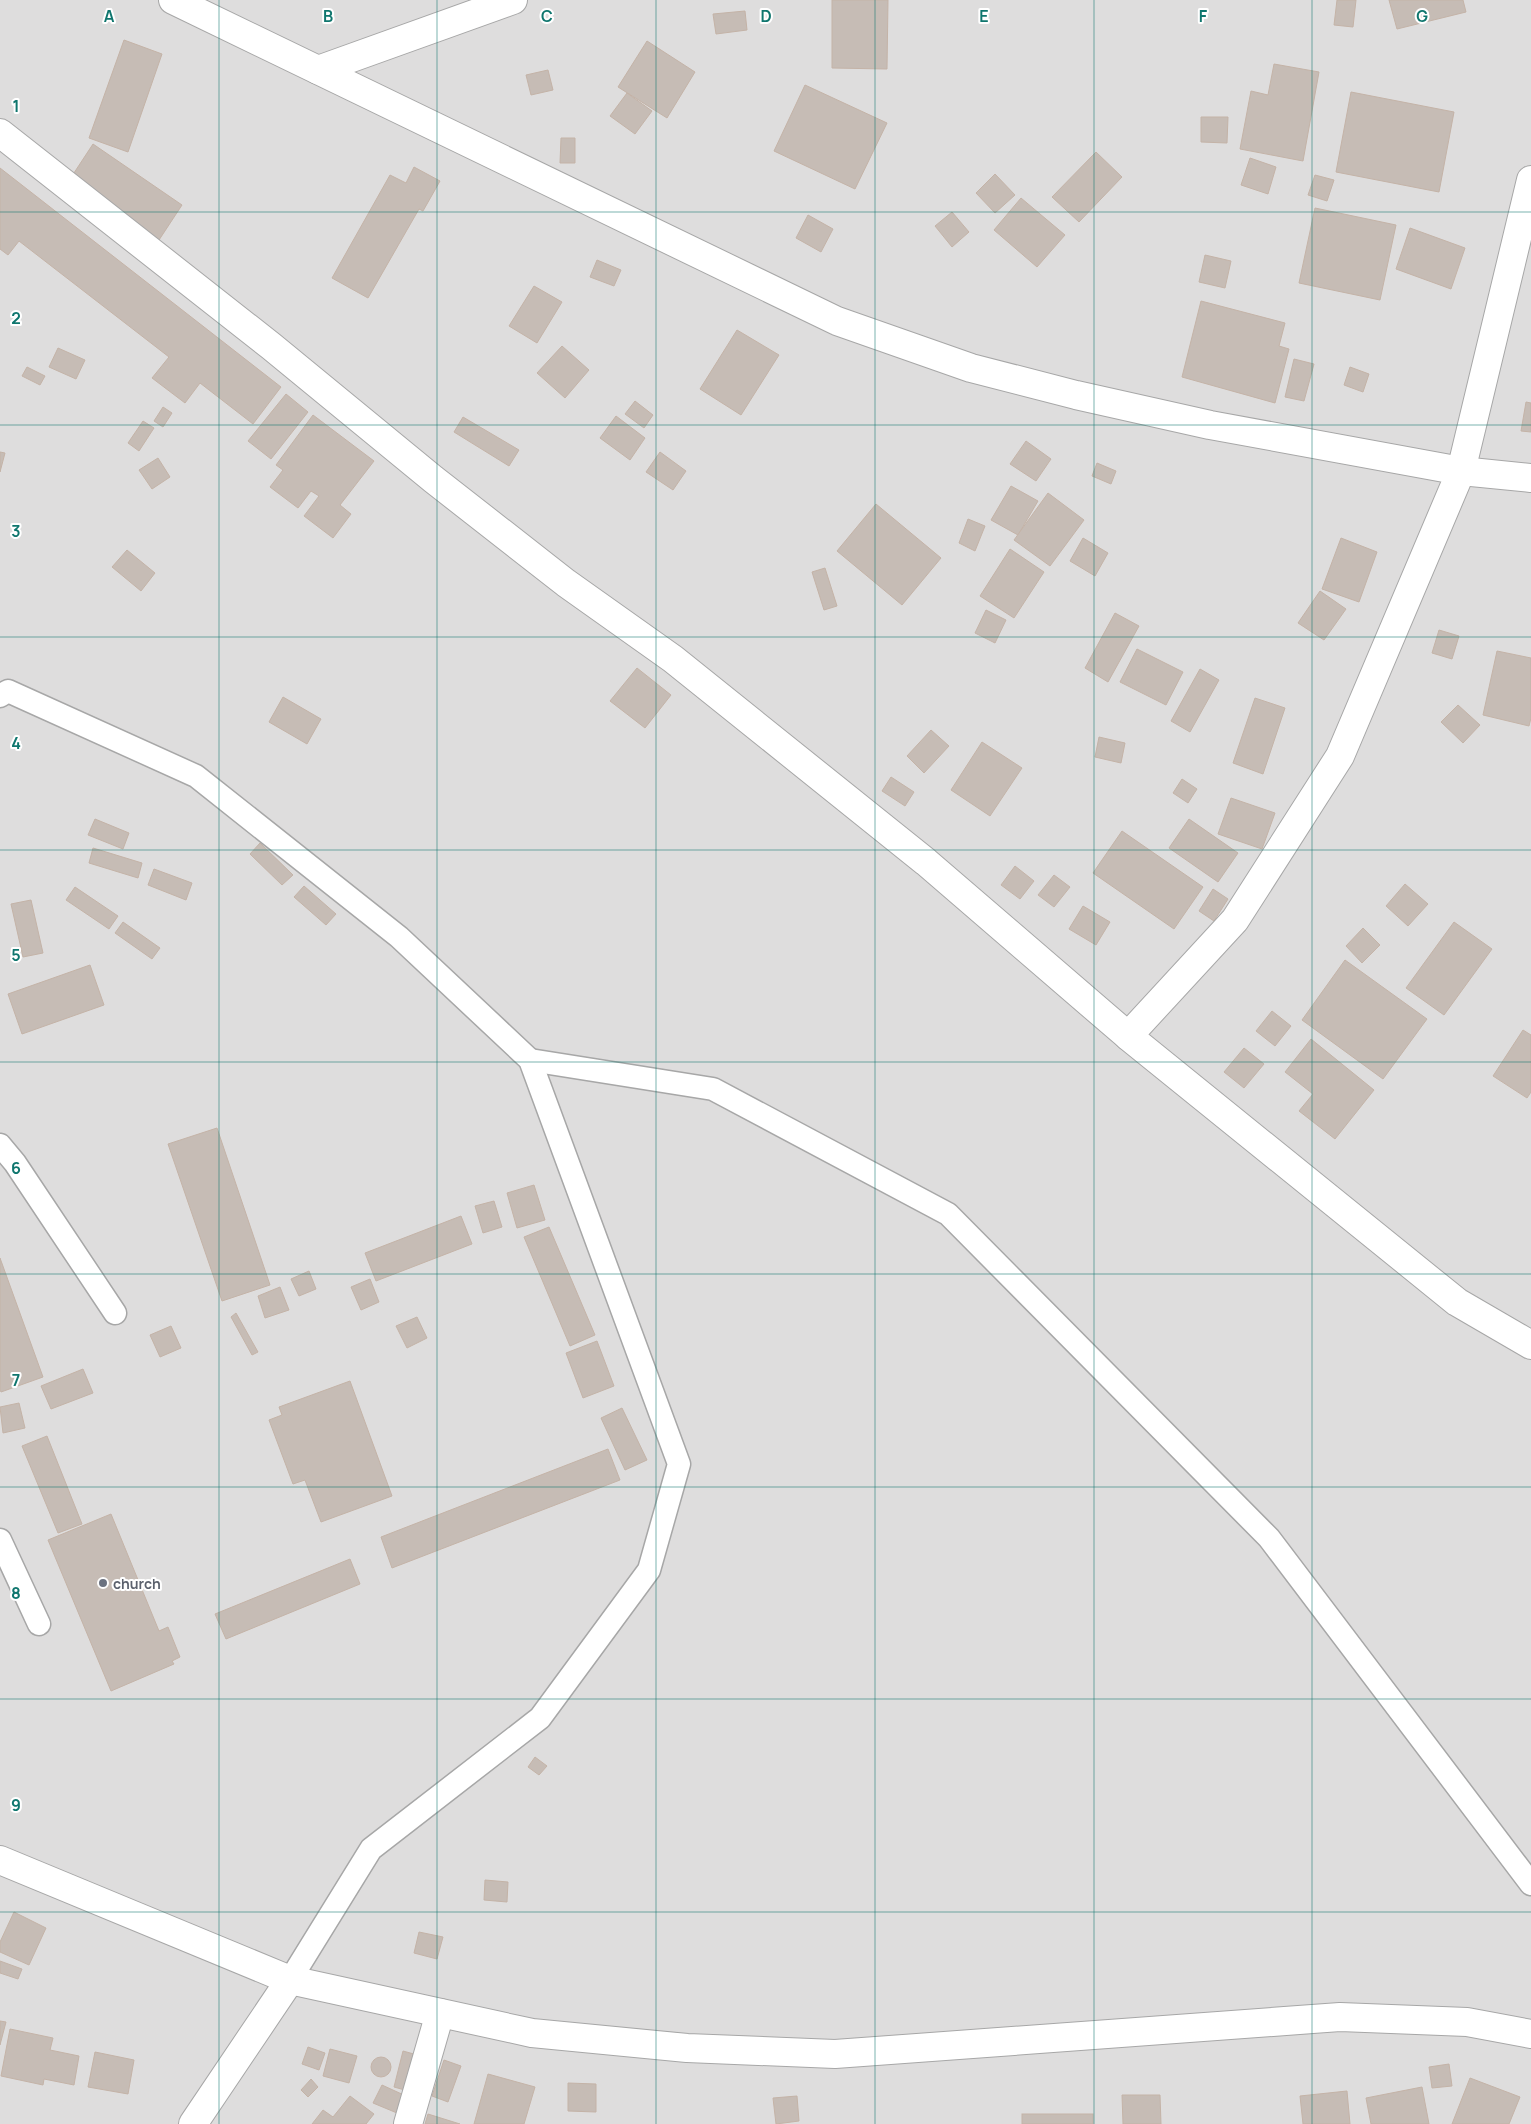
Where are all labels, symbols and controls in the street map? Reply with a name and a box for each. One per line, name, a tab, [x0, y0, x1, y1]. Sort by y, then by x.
text: A	[104, 5, 115, 27]
text: B	[323, 5, 333, 27]
text: C	[541, 5, 553, 27]
text: D	[760, 5, 772, 27]
text: E	[979, 5, 989, 27]
text: F	[1199, 5, 1208, 27]
text: G	[1416, 5, 1428, 27]
text: 1	[12, 95, 20, 117]
text: 2	[11, 307, 21, 329]
text: 3	[11, 520, 21, 542]
text: 4	[11, 732, 21, 754]
text: 5	[11, 944, 21, 966]
text: 6	[11, 1157, 21, 1179]
text: 7	[12, 1369, 20, 1391]
place label: church	[113, 1574, 161, 1593]
marker: church	[97, 1577, 109, 1589]
text: 8	[11, 1582, 21, 1604]
text: 9	[11, 1794, 21, 1816]

